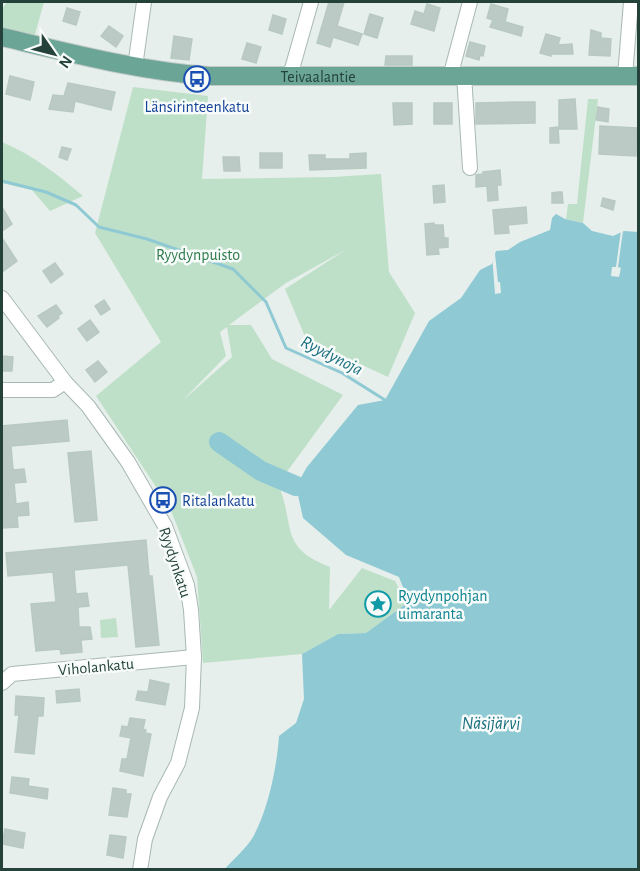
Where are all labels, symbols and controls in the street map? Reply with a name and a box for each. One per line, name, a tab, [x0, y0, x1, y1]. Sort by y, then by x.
north arrow	[24, 24, 84, 84]
text: N	[56, 53, 75, 71]
bus stop icon: Länsirinteenkatu	[182, 64, 212, 94]
street label: Teivaalantie	[281, 69, 356, 85]
place label: Länsirinteenkatu	[145, 99, 249, 115]
park label: Ryydynpuisto	[156, 247, 240, 264]
water label: Ryydynoja	[298, 333, 366, 379]
bus stop icon: Ritalankatu	[148, 485, 178, 515]
place label: Ritalankatu	[182, 493, 254, 509]
street label: Ryydynkatu	[155, 525, 194, 600]
place label: Ryydynpohjan uimaranta	[398, 588, 487, 622]
place icon: Ryydynpohjan uimaranta	[363, 589, 393, 619]
street label: Viholankatu	[57, 656, 135, 678]
water label: Näsijärvi	[462, 715, 520, 733]

